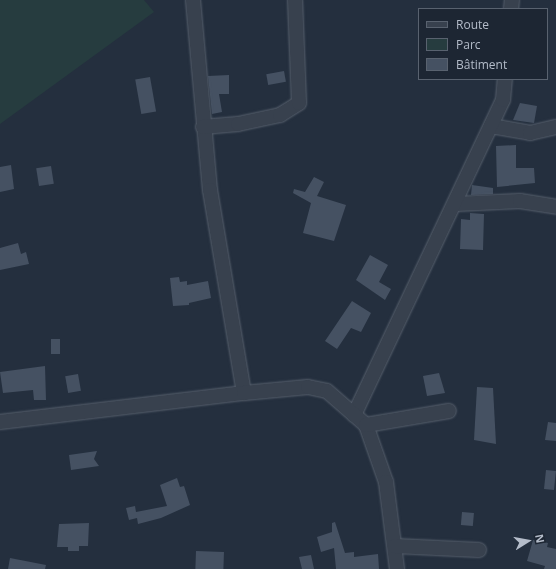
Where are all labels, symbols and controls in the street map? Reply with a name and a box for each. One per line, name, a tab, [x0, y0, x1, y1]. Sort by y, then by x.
legend	[418, 8, 548, 80]
text: Route	[456, 16, 489, 33]
text: Parc	[456, 36, 481, 53]
text: Bâtiment	[456, 56, 507, 73]
north arrow	[508, 521, 548, 561]
text: N	[532, 533, 548, 544]

